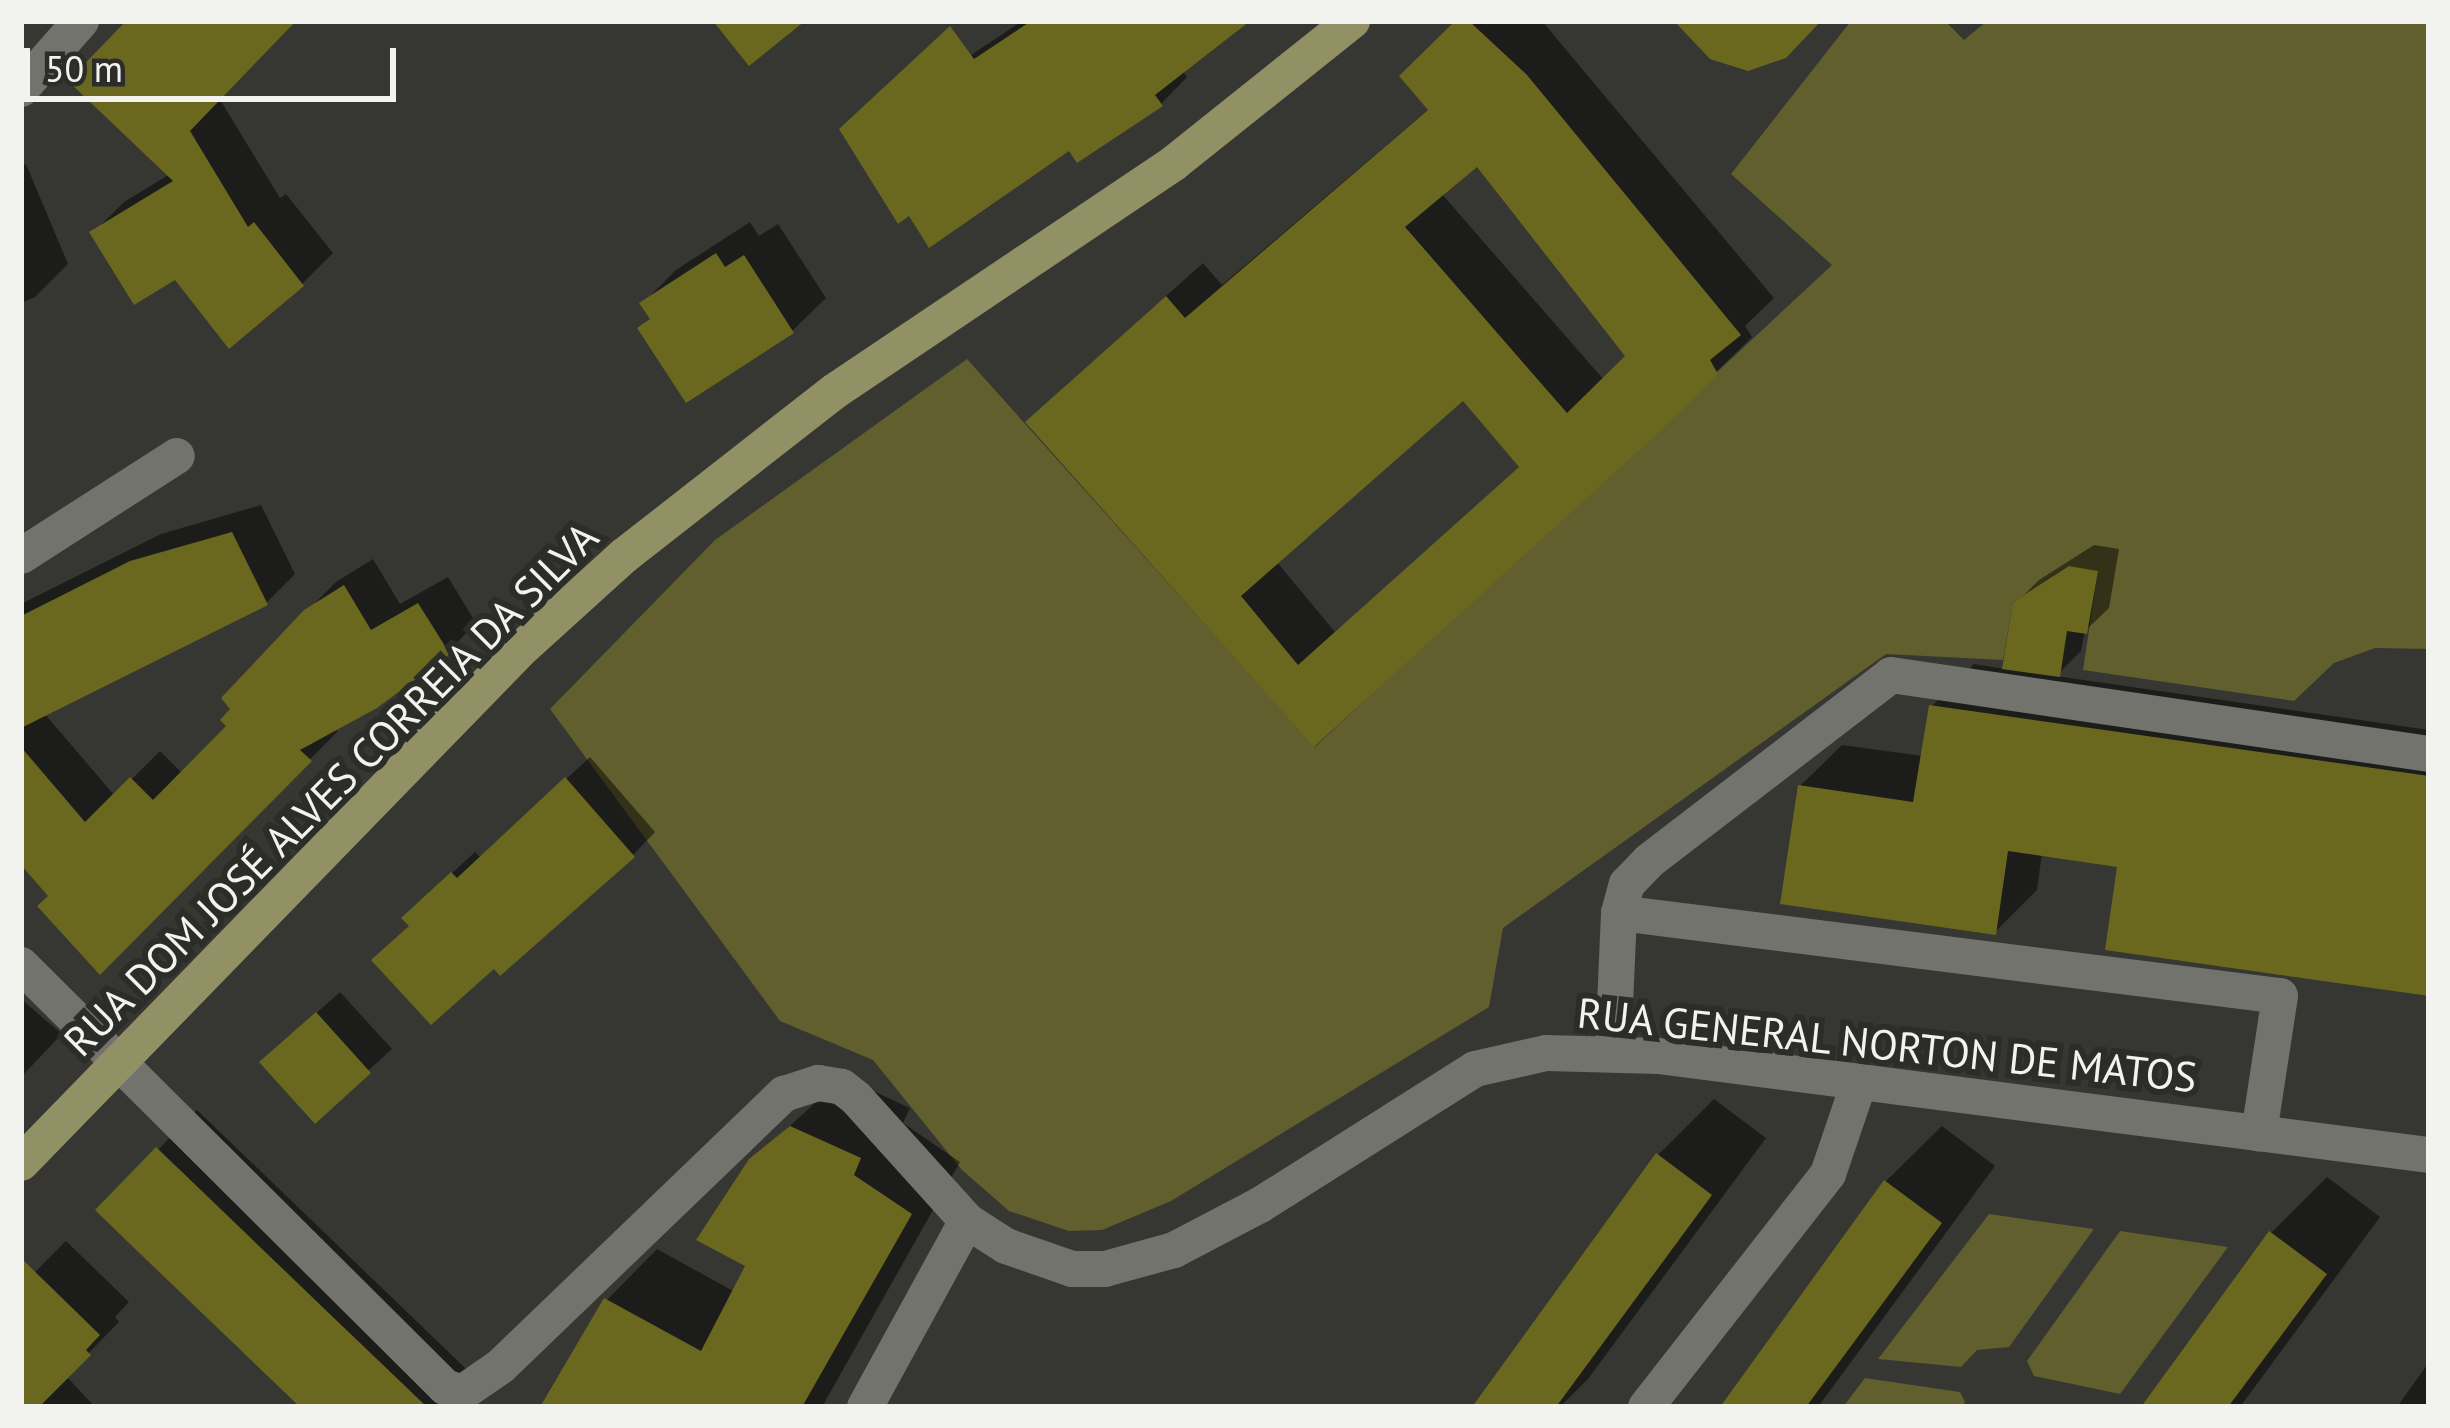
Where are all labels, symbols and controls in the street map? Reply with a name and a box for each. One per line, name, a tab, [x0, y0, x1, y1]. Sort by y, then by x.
scale bar	[30, 24, 402, 98]
text: 50 m	[45, 45, 123, 92]
street label: RUA DOM JOSÉ ALVES CORREIA DA SILVA	[51, 509, 611, 1069]
street label: RUA GENERAL NORTON DE MATOS	[1573, 987, 2201, 1103]

